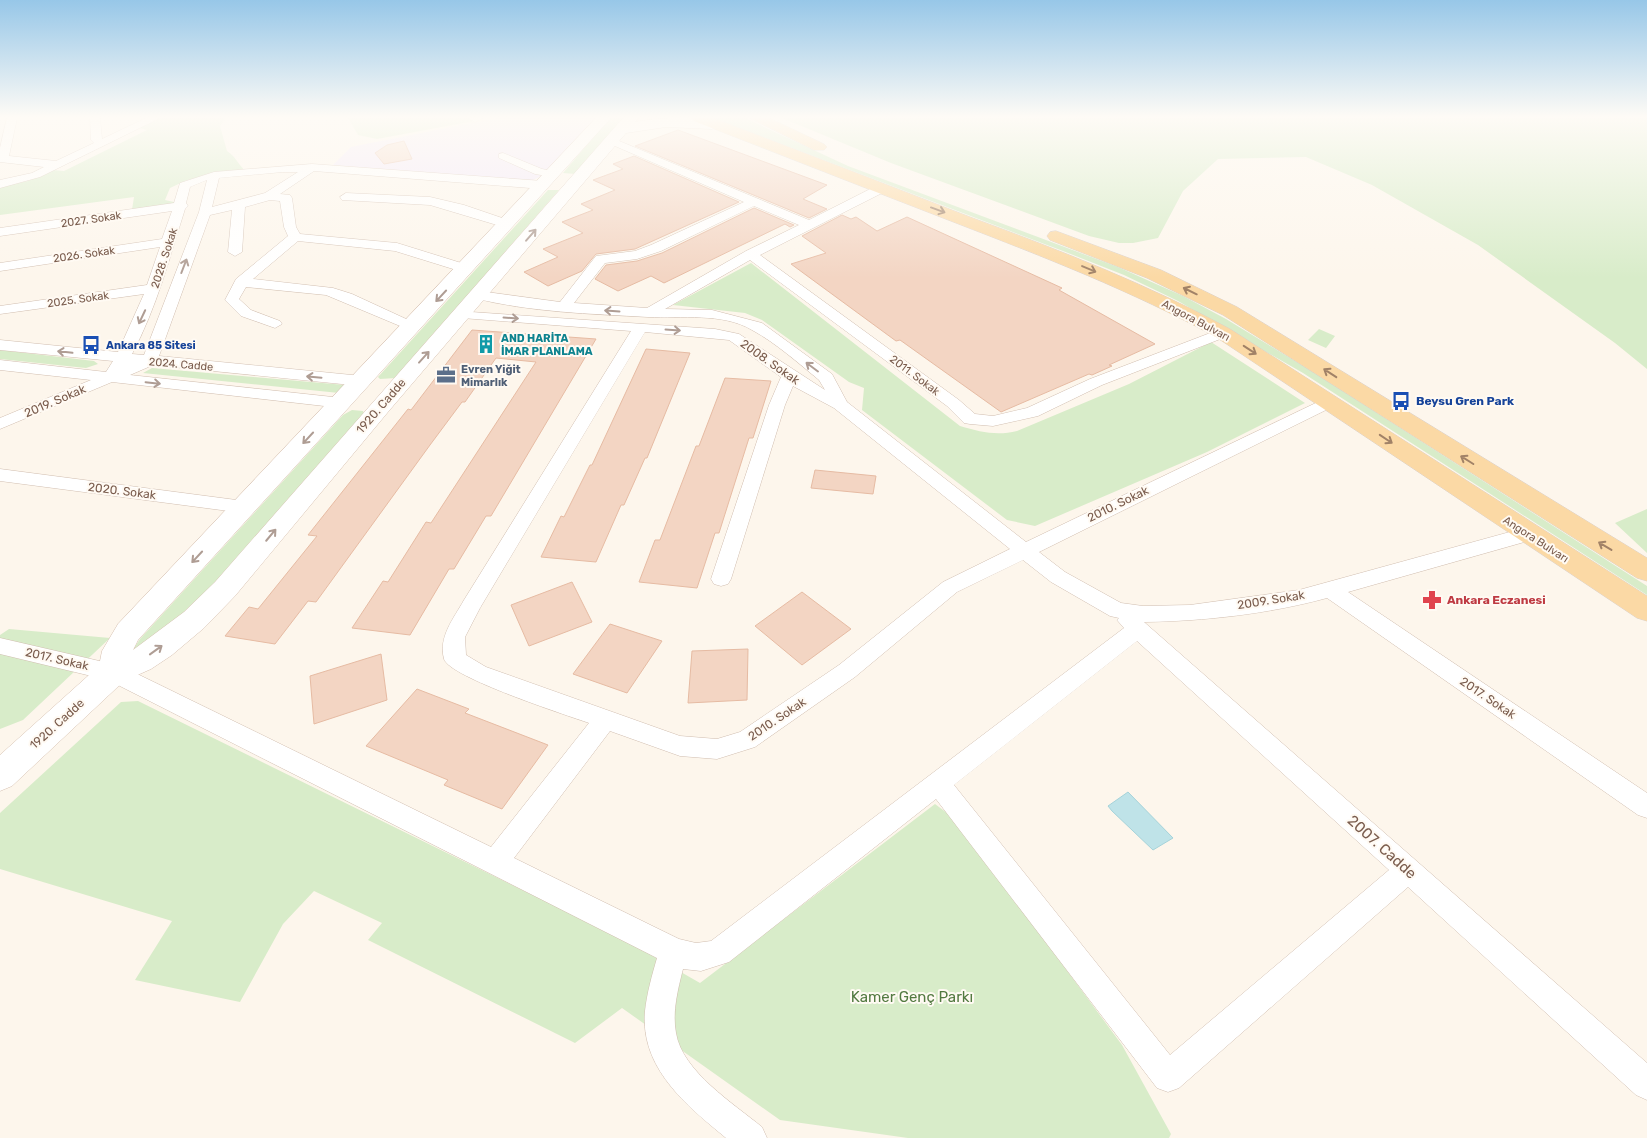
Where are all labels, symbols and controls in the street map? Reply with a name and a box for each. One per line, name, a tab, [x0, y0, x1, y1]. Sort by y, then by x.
one-way arrow	[930, 206, 945, 215]
street label: 2027. Sokak	[60, 209, 122, 230]
street label: 2028. Sokak	[149, 226, 180, 290]
one-way arrow	[525, 228, 536, 241]
street label: 2026. Sokak	[52, 244, 116, 265]
one-way arrow	[180, 259, 189, 275]
one-way arrow	[1081, 265, 1097, 274]
one-way arrow	[1183, 286, 1198, 295]
street label: 2025. Sokak	[46, 289, 110, 310]
one-way arrow	[435, 290, 447, 302]
street label: Angora Bulvarı	[1160, 297, 1232, 344]
one-way arrow	[604, 306, 620, 315]
one-way arrow	[137, 309, 146, 324]
one-way arrow	[502, 313, 518, 323]
one-way arrow	[664, 325, 680, 334]
place label: AND HARİTA İMAR PLANLAMA	[501, 332, 593, 358]
building icon: AND HARİTA İMAR PLANLAMA	[475, 333, 497, 355]
bus stop icon: Ankara 85 Sitesi	[80, 334, 102, 356]
street label: 2008. Sokak	[738, 336, 803, 388]
place label: Ankara 85 Sitesi	[106, 339, 196, 352]
one-way arrow	[1242, 346, 1256, 356]
one-way arrow	[57, 347, 73, 357]
one-way arrow	[418, 351, 430, 364]
street label: 2011. Sokak	[887, 353, 942, 398]
street label: 2024. Cadde	[148, 355, 214, 374]
one-way arrow	[805, 362, 819, 372]
place label: Evren Yiğit Mimarlık	[461, 363, 521, 389]
office icon: Evren Yiğit Mimarlık	[435, 364, 457, 386]
one-way arrow	[1323, 368, 1337, 379]
one-way arrow	[306, 372, 322, 381]
street label: 1920. Cadde	[353, 375, 409, 436]
one-way arrow	[144, 378, 160, 387]
street label: 2019. Sokak	[22, 381, 89, 420]
bus stop icon: Beysu Gren Park	[1390, 390, 1412, 412]
place label: Beysu Gren Park	[1416, 394, 1514, 408]
one-way arrow	[302, 432, 314, 445]
one-way arrow	[1379, 434, 1393, 444]
one-way arrow	[1461, 455, 1475, 465]
street label: 2020. Sokak	[87, 480, 158, 502]
street label: 2010. Sokak	[1085, 483, 1152, 525]
street label: Angora Bulvarı	[1501, 513, 1571, 565]
one-way arrow	[265, 529, 276, 542]
one-way arrow	[1599, 540, 1613, 550]
one-way arrow	[191, 551, 203, 563]
street label: 2009. Sokak	[1236, 588, 1306, 612]
pharmacy icon: Ankara Eczanesi	[1421, 589, 1443, 611]
place label: Ankara Eczanesi	[1447, 593, 1546, 607]
street label: 2017. Sokak	[24, 645, 91, 673]
one-way arrow	[149, 645, 163, 655]
street label: 2017. Sokak	[1457, 674, 1519, 722]
street label: 2010. Sokak	[746, 694, 809, 743]
street label: 1920. Cadde	[27, 696, 87, 752]
street label: 2007. Cadde	[1344, 811, 1420, 883]
park label: Kamer Genç Parkı	[851, 988, 973, 1006]

